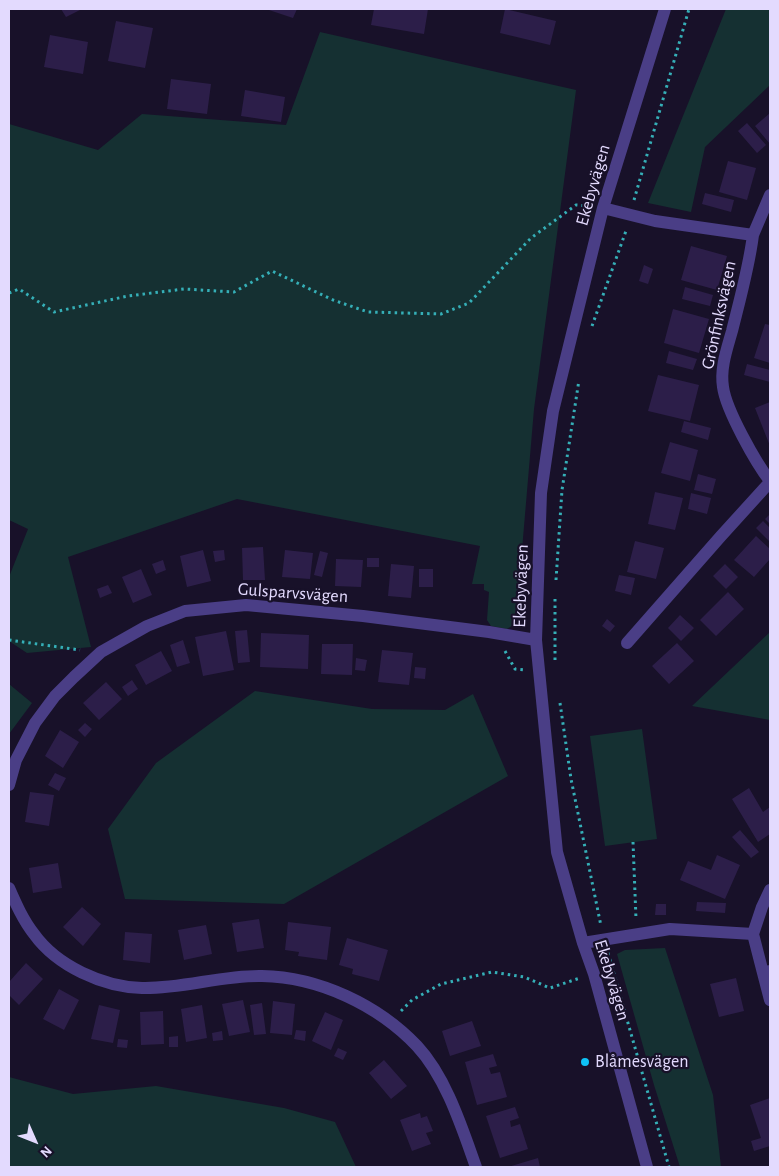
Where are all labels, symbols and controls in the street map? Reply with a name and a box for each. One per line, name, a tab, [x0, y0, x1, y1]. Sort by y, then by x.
street label: Ekebyvägen	[571, 142, 615, 228]
street label: Grönfinksvägen	[697, 259, 741, 371]
street label: Ekebyvägen	[509, 544, 533, 628]
street label: Gulsparvsvägen	[237, 578, 349, 608]
street label: Ekebyvägen	[589, 937, 635, 1023]
place label: Blåmesvägen	[595, 1051, 689, 1073]
marker: Blåmesvägen	[579, 1056, 591, 1068]
north arrow	[10, 1116, 60, 1166]
text: N	[37, 1143, 54, 1160]

